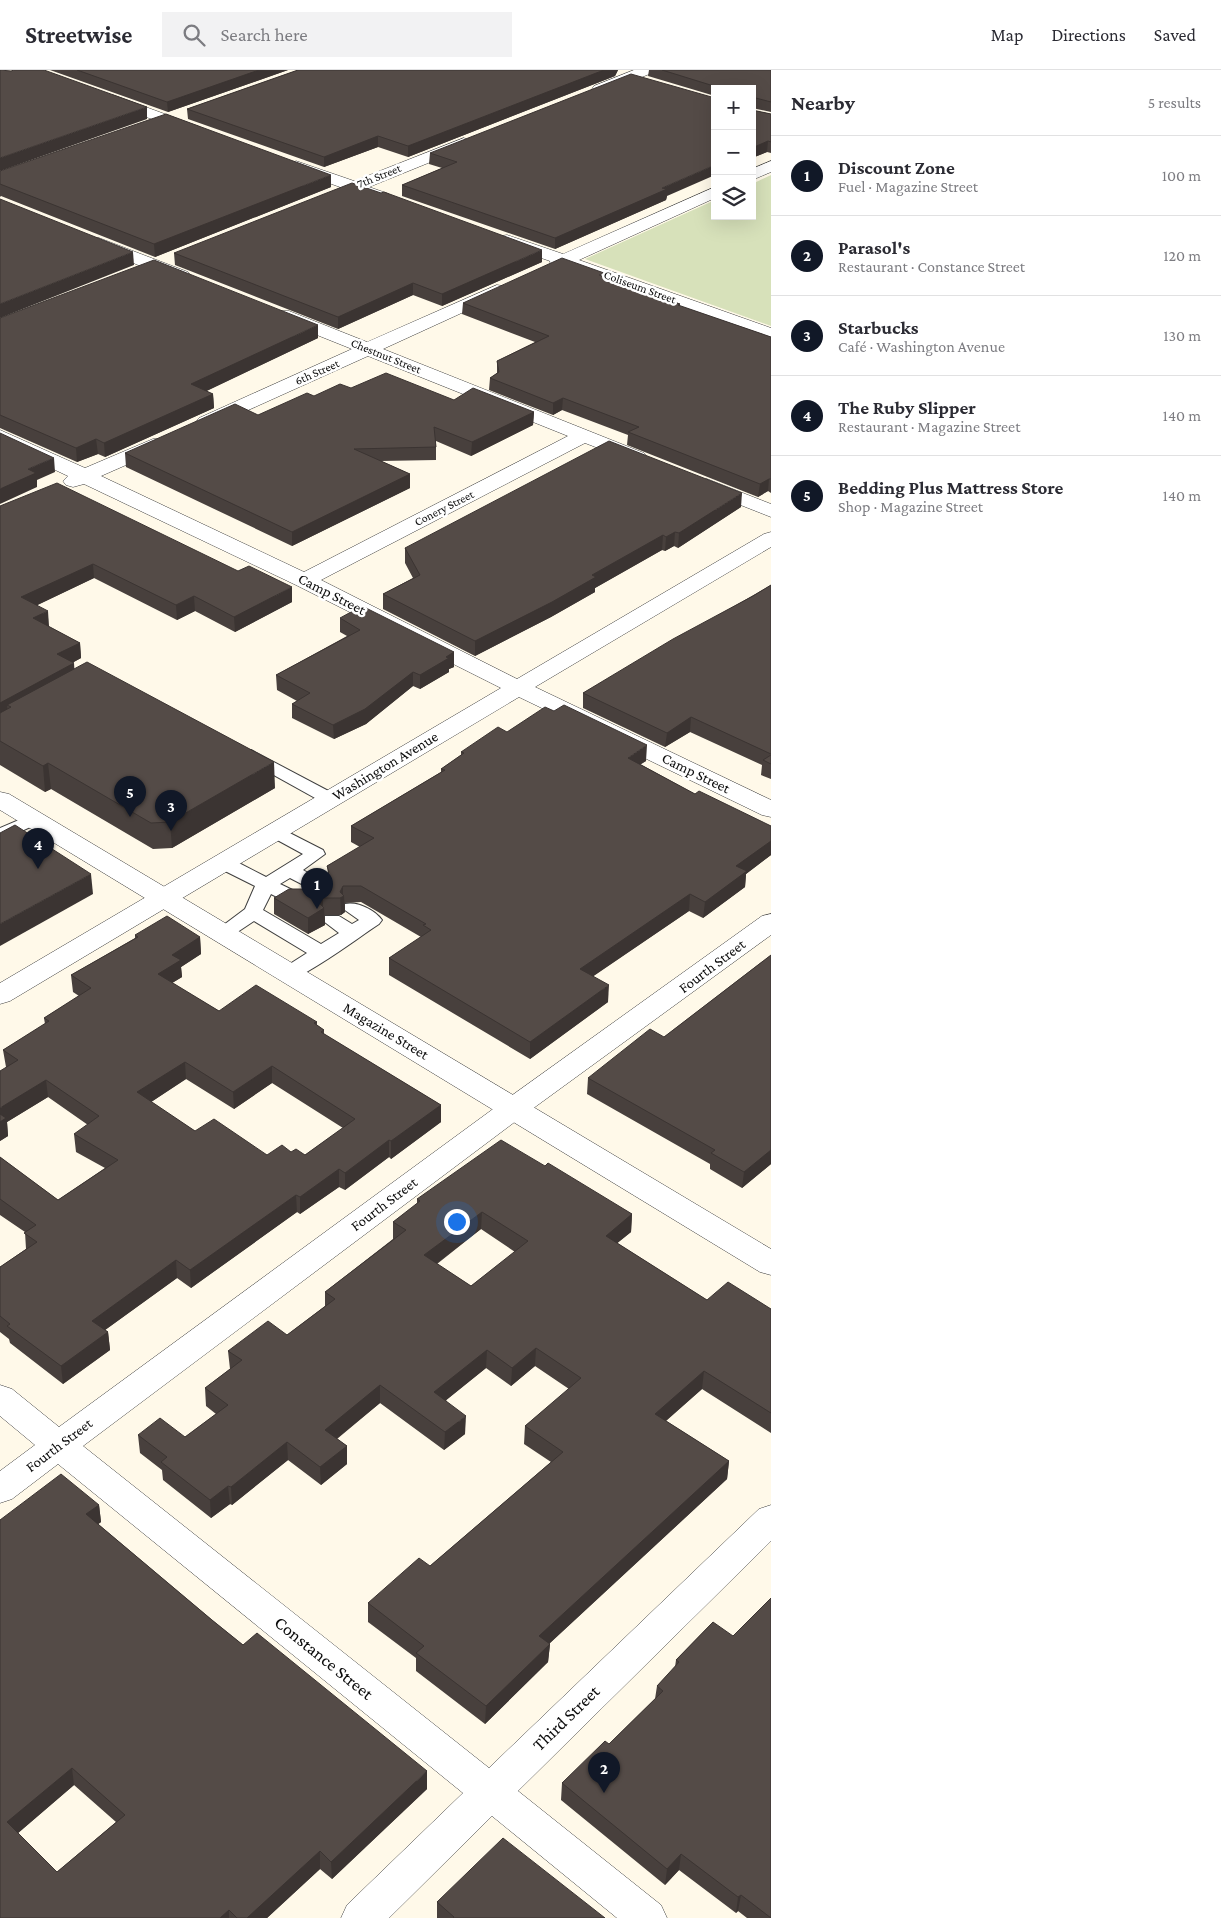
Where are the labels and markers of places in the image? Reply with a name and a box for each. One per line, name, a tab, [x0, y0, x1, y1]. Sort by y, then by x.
pin: 5	[114, 776, 146, 817]
pin: 3	[155, 790, 187, 831]
pin: 4	[22, 828, 54, 869]
pin: 1	[301, 868, 333, 909]
pin: 2	[588, 1752, 620, 1793]

